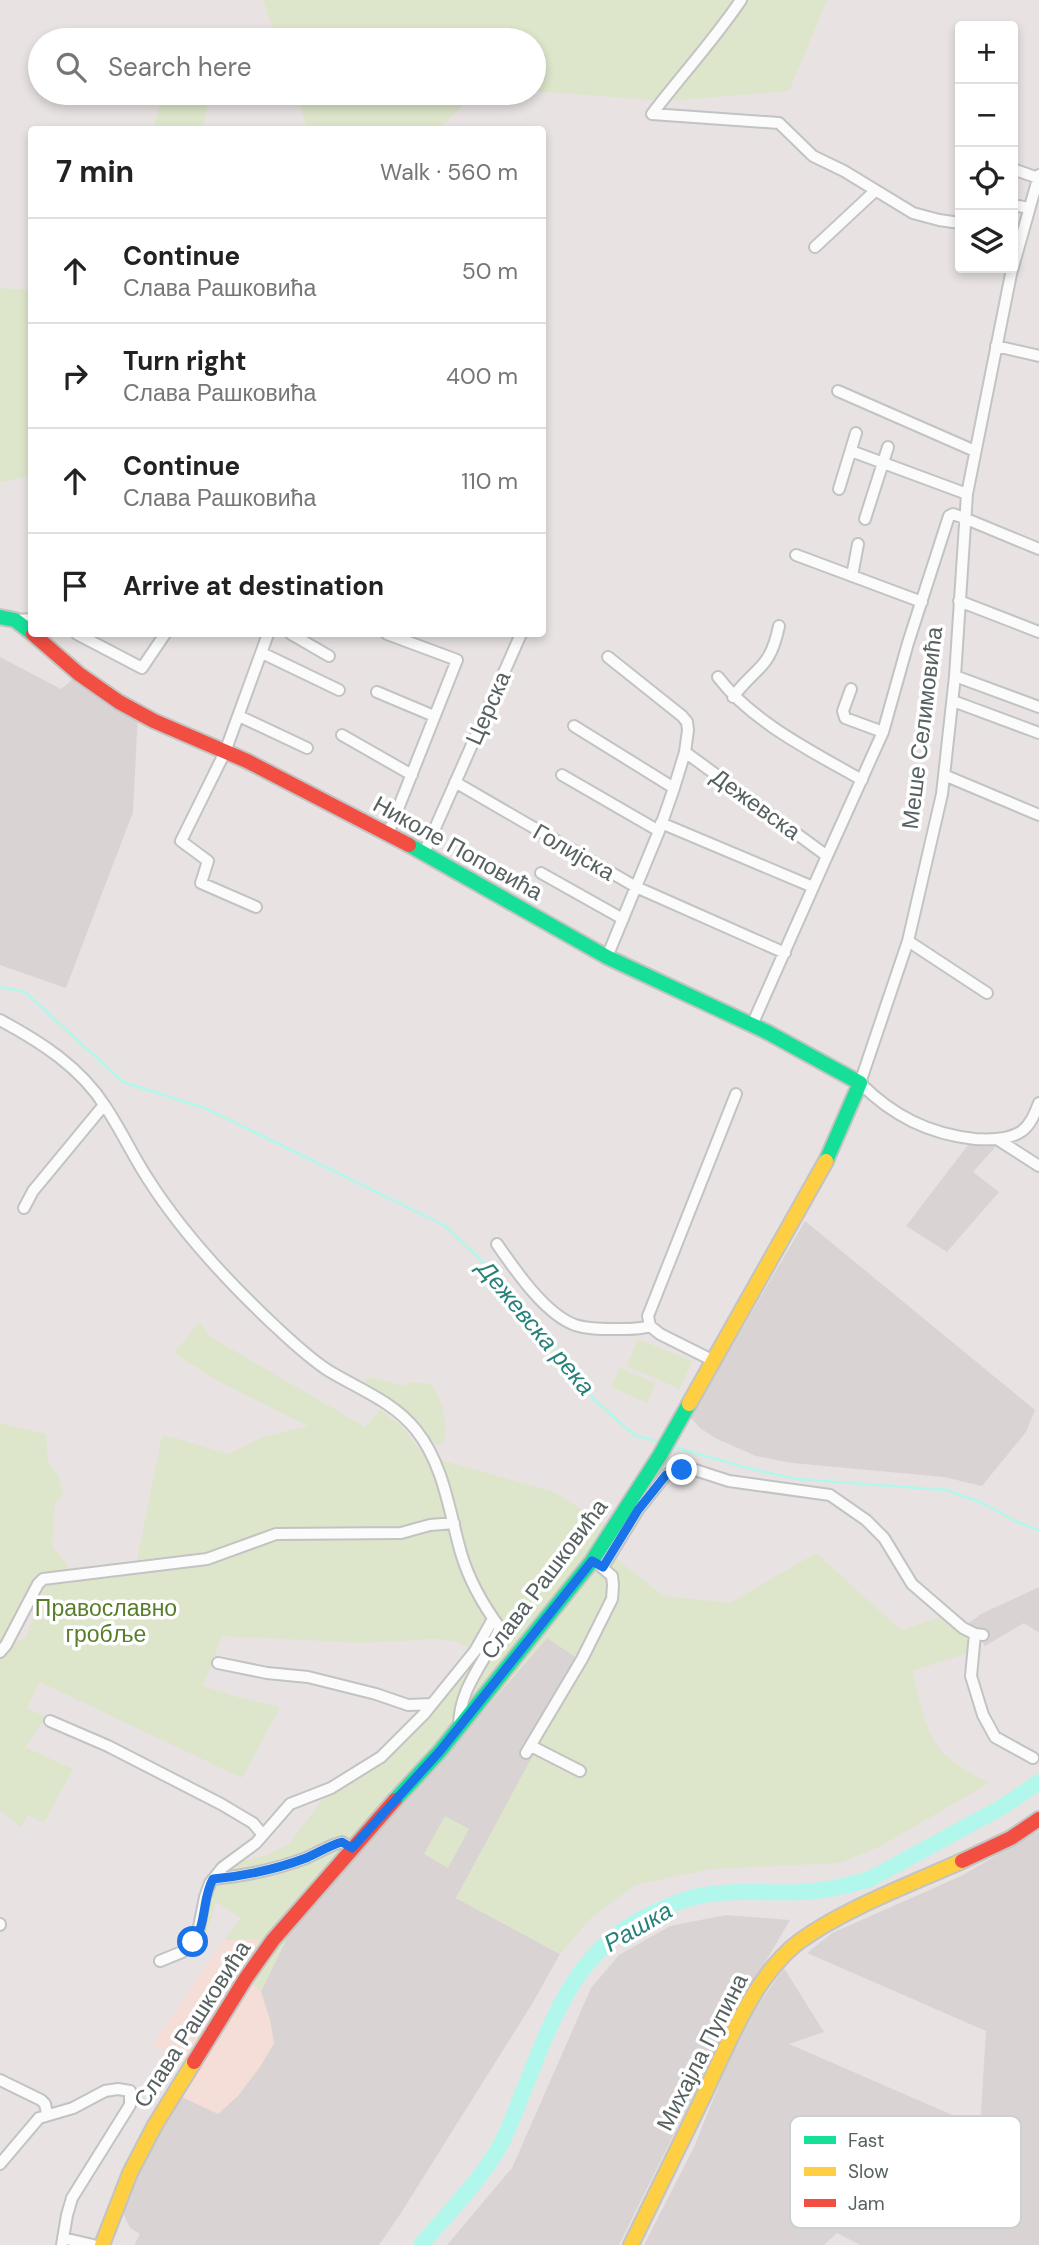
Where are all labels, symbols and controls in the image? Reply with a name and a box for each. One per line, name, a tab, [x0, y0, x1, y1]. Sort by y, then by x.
map controls	[955, 21, 1018, 273]
button: +	[955, 21, 1018, 84]
search box	[28, 28, 546, 105]
icon: search	[52, 48, 90, 86]
text: Search here	[108, 50, 251, 84]
button: −	[955, 84, 1018, 147]
button: locate	[955, 147, 1018, 210]
text: 7 min	[56, 152, 134, 191]
text: Walk · 560 m	[380, 157, 518, 187]
button: layers	[955, 210, 1018, 273]
text: Continue	[123, 239, 240, 273]
icon: ahead	[56, 252, 94, 290]
text: 50 m	[462, 256, 518, 286]
text: Слава Рашковића	[123, 273, 316, 303]
text: Turn right	[123, 344, 247, 378]
icon: right	[56, 357, 94, 395]
text: 400 m	[446, 361, 518, 391]
text: Слава Рашковића	[123, 378, 316, 408]
text: Continue	[123, 449, 240, 483]
icon: ahead	[56, 462, 94, 500]
text: 110 m	[461, 466, 518, 496]
text: Слава Рашковића	[123, 483, 316, 513]
icon: arrive	[56, 567, 94, 605]
text: Arrive at destination	[123, 569, 384, 603]
street label: Меше Селимовића	[895, 625, 949, 831]
street label: Церска	[459, 666, 518, 749]
street label: Дежевска	[705, 762, 807, 847]
street label: Николе Поповића	[368, 789, 548, 907]
street label: Голијска	[528, 817, 620, 887]
water label: Дежевска река	[469, 1252, 602, 1401]
route end	[666, 1454, 697, 1485]
street label: Слава Рашковића	[474, 1493, 614, 1665]
park label: Православно гробље	[35, 1593, 177, 1649]
water label: Рашка	[598, 1895, 678, 1958]
route start	[177, 1926, 208, 1957]
street label: Слава Рашковића	[127, 1935, 257, 2113]
street label: Михајла Пупина	[650, 1968, 755, 2136]
legend	[790, 2116, 1021, 2228]
text: Fast	[848, 2128, 884, 2153]
text: Slow	[848, 2159, 889, 2184]
text: Jam	[848, 2191, 885, 2216]

